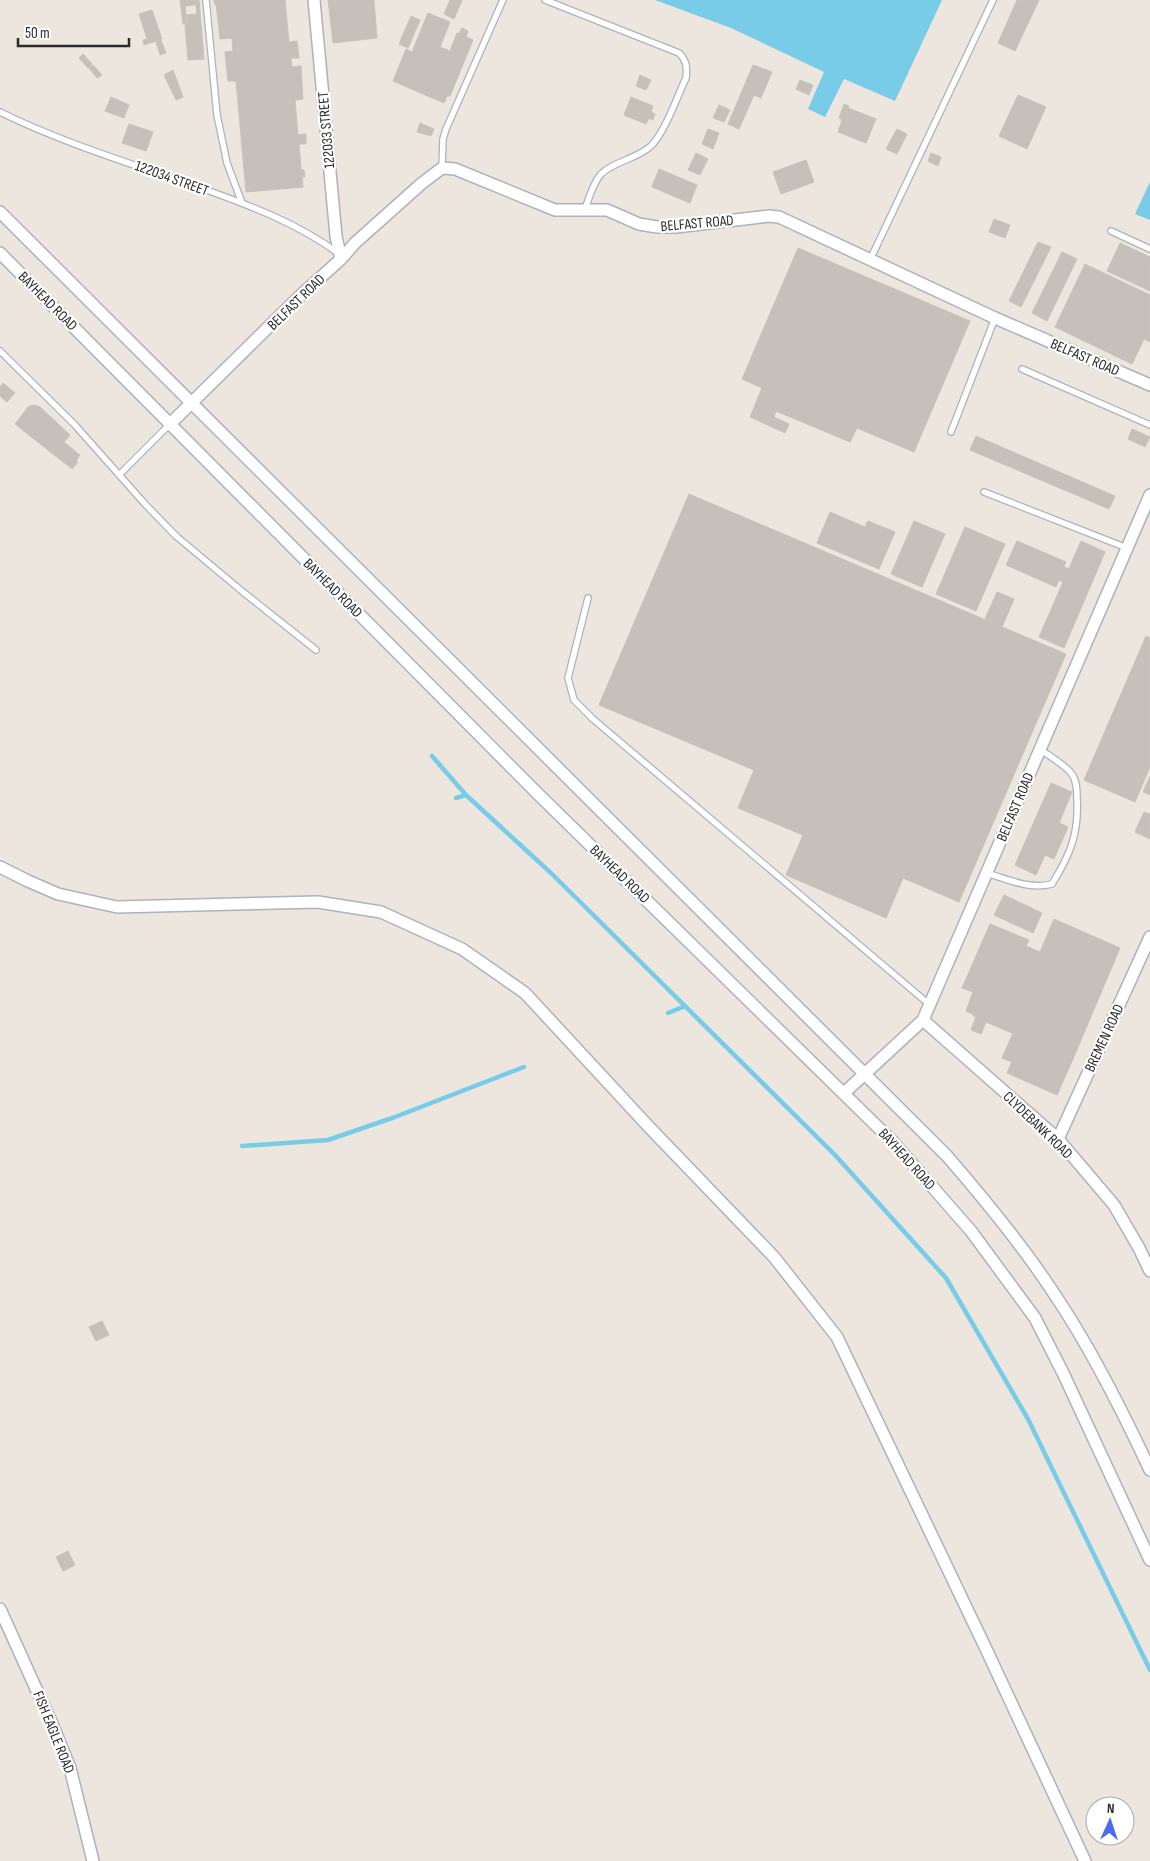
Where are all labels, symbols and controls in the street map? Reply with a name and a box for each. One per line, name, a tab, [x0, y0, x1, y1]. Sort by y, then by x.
scale bar	[18, 15, 129, 47]
text: 50 m	[25, 24, 50, 43]
street label: 122033 STREET	[314, 91, 339, 169]
street label: 122034 STREET	[132, 156, 211, 201]
street label: BELFAST ROAD	[660, 211, 734, 236]
street label: BAYHEAD ROAD	[14, 268, 81, 335]
street label: BELFAST ROAD	[263, 270, 329, 335]
street label: BELFAST ROAD	[1047, 334, 1122, 380]
street label: BAYHEAD ROAD	[299, 555, 366, 622]
street label: BELFAST ROAD	[992, 770, 1038, 845]
street label: BAYHEAD ROAD	[586, 841, 654, 908]
street label: BREMEN ROAD	[1080, 1001, 1128, 1075]
street label: CLYDEBANK ROAD	[999, 1087, 1076, 1163]
street label: BAYHEAD ROAD	[874, 1125, 939, 1194]
street label: FISH EAGLE ROAD	[28, 1688, 79, 1776]
north arrow	[1085, 1796, 1135, 1846]
text: N	[1106, 1800, 1115, 1817]

